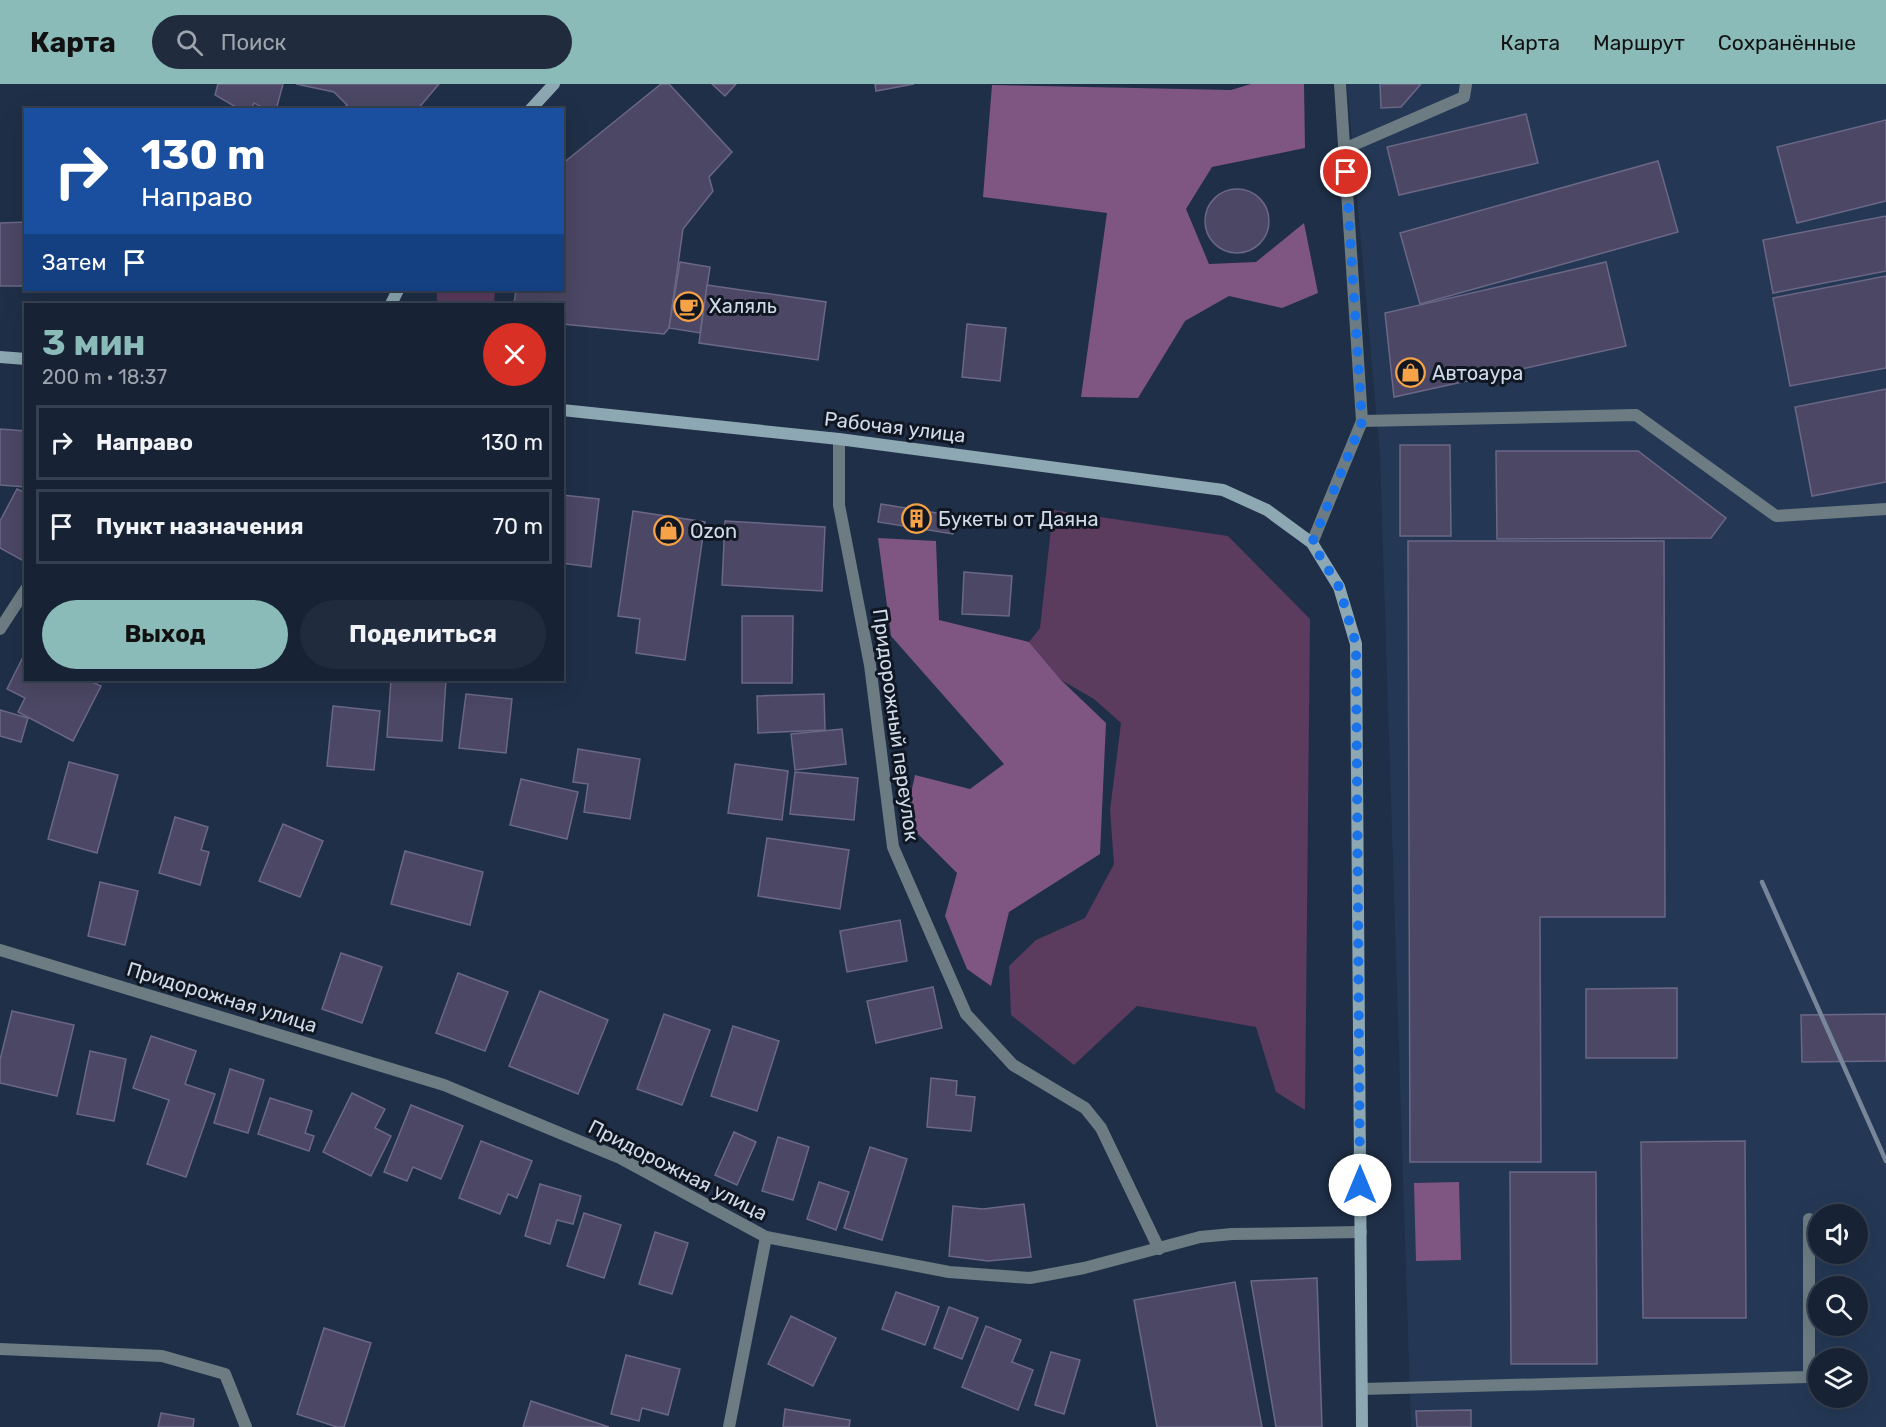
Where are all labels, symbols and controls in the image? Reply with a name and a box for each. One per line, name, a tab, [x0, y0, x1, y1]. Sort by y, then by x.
search box	[152, 15, 572, 69]
text: Карта	[30, 26, 116, 59]
icon: search	[173, 26, 206, 59]
text: Поиск	[221, 29, 286, 56]
text: Карта	[1500, 30, 1560, 55]
text: Маршрут	[1593, 30, 1685, 55]
text: Сохранённые	[1718, 30, 1856, 55]
text: 130 m	[141, 130, 266, 180]
icon: right	[42, 132, 120, 210]
pin	[1320, 146, 1371, 197]
icon: arrive	[1329, 155, 1362, 188]
text: Направо	[141, 181, 253, 213]
icon: arrive	[118, 246, 151, 279]
text: Затем	[42, 249, 106, 276]
cafe icon: Халяль	[672, 290, 704, 322]
place label: Халяль	[709, 294, 777, 318]
text: 3 мин	[42, 321, 145, 364]
button: close	[483, 323, 546, 386]
shop icon: Автоаура	[1395, 357, 1427, 389]
place label: Автоаура	[1432, 361, 1523, 385]
text: 200 m · 18:37	[42, 365, 167, 389]
street label: Рабочая улица	[823, 406, 967, 448]
icon: right	[45, 426, 78, 459]
text: Направо	[96, 429, 193, 456]
text: 130 m	[481, 429, 543, 456]
building icon: Букеты от Даяна	[901, 503, 933, 535]
place label: Букеты от Даяна	[938, 507, 1098, 531]
icon: arrive	[45, 510, 78, 543]
text: Пункт назначения	[96, 513, 304, 540]
text: 70 m	[493, 513, 543, 540]
shop icon: Ozon	[653, 515, 685, 547]
place label: Ozon	[690, 519, 737, 543]
button: Выход	[42, 600, 288, 669]
button: Поделиться	[300, 600, 546, 669]
street label: Придорожный переулок	[868, 607, 924, 843]
street label: Придорожная улица	[124, 957, 320, 1037]
street label: Придорожная улица	[584, 1114, 772, 1226]
position arrow	[1328, 1153, 1392, 1217]
map controls	[1808, 1204, 1868, 1408]
button: sound	[1808, 1204, 1868, 1264]
button: search	[1808, 1276, 1868, 1336]
button: layers	[1808, 1348, 1868, 1408]

